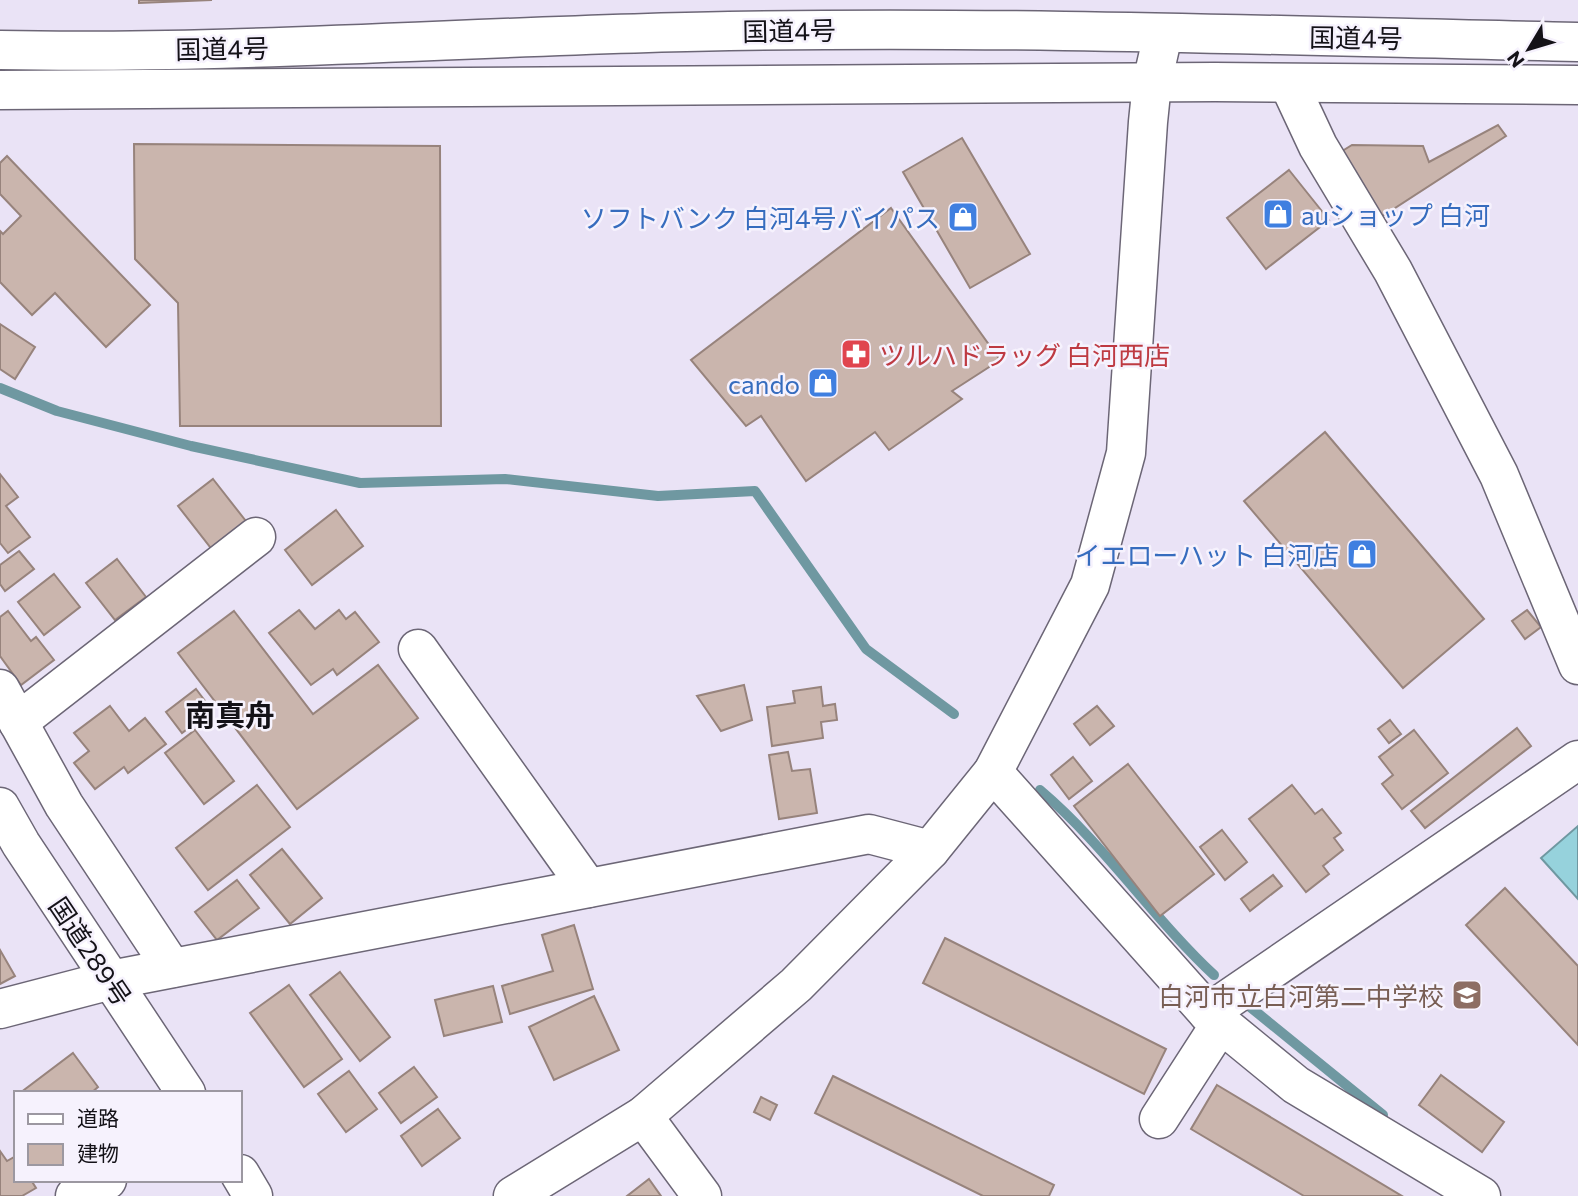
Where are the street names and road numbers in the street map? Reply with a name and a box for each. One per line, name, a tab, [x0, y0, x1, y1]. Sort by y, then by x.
street label: 国道4号	[742, 14, 836, 46]
street label: 国道4号	[1309, 21, 1403, 53]
street label: 国道4号	[175, 32, 269, 64]
street label: 国道289号	[44, 891, 138, 1011]

